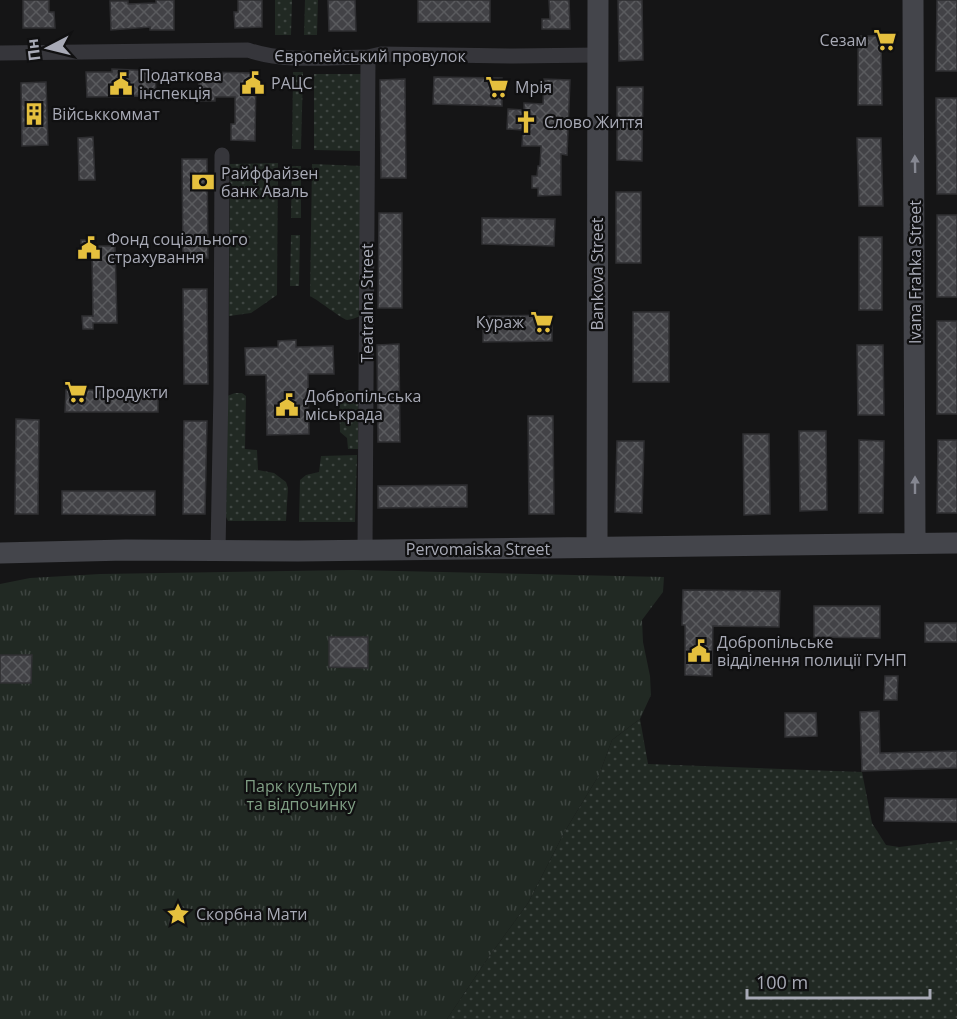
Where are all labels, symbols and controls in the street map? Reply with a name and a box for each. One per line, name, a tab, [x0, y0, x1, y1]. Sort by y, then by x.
north arrow	[18, 18, 78, 78]
supermarket icon: Сезам	[872, 27, 898, 53]
place label: Сезам	[820, 29, 867, 51]
text: Пн	[21, 37, 45, 62]
street label: Європейський провулок	[274, 45, 466, 67]
place label: Податкова інспекція	[139, 64, 222, 104]
public building icon: РАЦС	[240, 70, 266, 96]
public building icon: Податкова інспекція	[108, 71, 134, 97]
place label: РАЦС	[271, 72, 313, 94]
supermarket icon: Мрія	[484, 74, 510, 100]
place label: Мрія	[515, 76, 552, 98]
building icon: Військкоммат	[21, 101, 47, 127]
place label: Військкоммат	[52, 103, 160, 125]
church icon: Слово Життя	[513, 109, 539, 135]
place label: Слово Життя	[544, 111, 643, 133]
one-way arrow	[910, 154, 920, 173]
place label: Райффайзен банк Аваль	[221, 162, 318, 202]
bank icon: Райффайзен банк Аваль	[190, 169, 216, 195]
street label: Ivana Frahka Street	[904, 200, 926, 344]
street label: Bankova Street	[586, 217, 608, 330]
place label: Фонд соціального страхування	[107, 228, 248, 268]
public building icon: Фонд соціального страхування	[76, 235, 102, 261]
street label: Teatralna Street	[356, 243, 378, 363]
supermarket icon: Кураж	[529, 309, 555, 335]
place label: Кураж	[476, 311, 524, 333]
supermarket icon: Продукти	[63, 379, 89, 405]
place label: Продукти	[94, 381, 168, 403]
place label: Добропільська міськрада	[305, 385, 421, 425]
public building icon: Добропільська міськрада	[274, 392, 300, 418]
one-way arrow	[910, 475, 920, 494]
street label: Pervomaiska Street	[406, 538, 550, 560]
place label: Добропільське відділення полиції ГУНП	[717, 631, 907, 671]
public building icon: Добропільське відділення полиції ГУНП	[686, 638, 712, 664]
park label: Парк культури та відпочинку	[244, 775, 358, 815]
place icon: Скорбна Мати	[165, 901, 191, 927]
place label: Скорбна Мати	[196, 903, 307, 925]
scale bar	[747, 962, 930, 1000]
text: 100 m	[756, 970, 808, 994]

